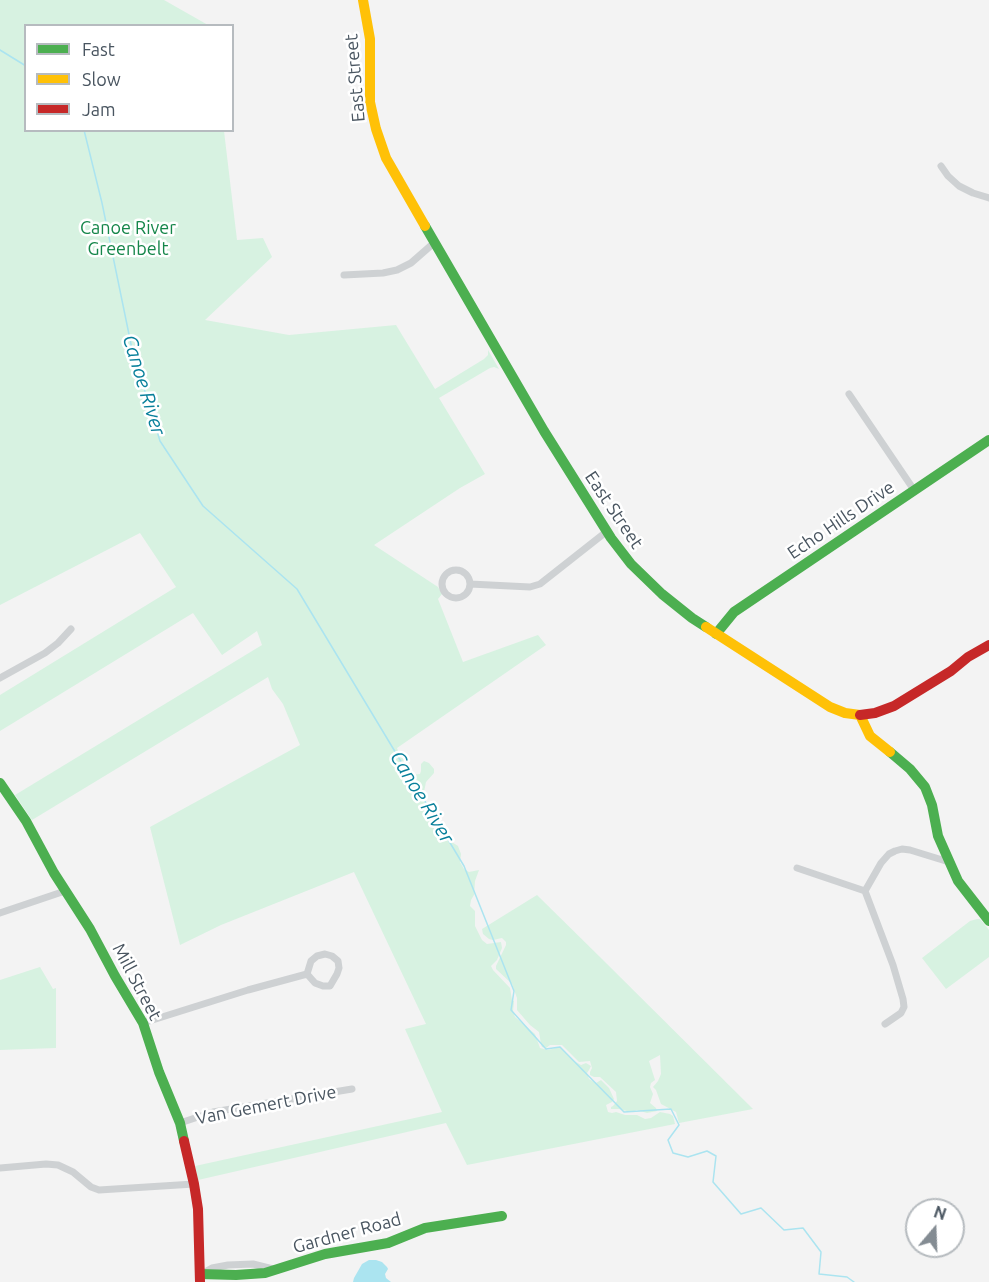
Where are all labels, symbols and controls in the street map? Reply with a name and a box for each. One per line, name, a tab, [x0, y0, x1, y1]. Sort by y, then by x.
legend	[24, 24, 234, 132]
street label: East Street	[340, 33, 370, 123]
text: Fast	[82, 39, 115, 59]
text: Slow	[82, 69, 121, 89]
text: Jam	[82, 99, 116, 119]
park label: Canoe River Greenbelt	[80, 217, 176, 260]
water label: Canoe River	[117, 332, 171, 438]
street label: East Street	[580, 467, 648, 553]
street label: Echo Hills Drive	[783, 476, 899, 564]
water label: Canoe River	[385, 746, 459, 848]
street label: Mill Street	[108, 940, 166, 1024]
street label: Van Gemert Drive	[194, 1081, 338, 1129]
north arrow	[905, 1198, 965, 1258]
text: N	[932, 1202, 949, 1223]
street label: Gardner Road	[291, 1208, 403, 1258]

